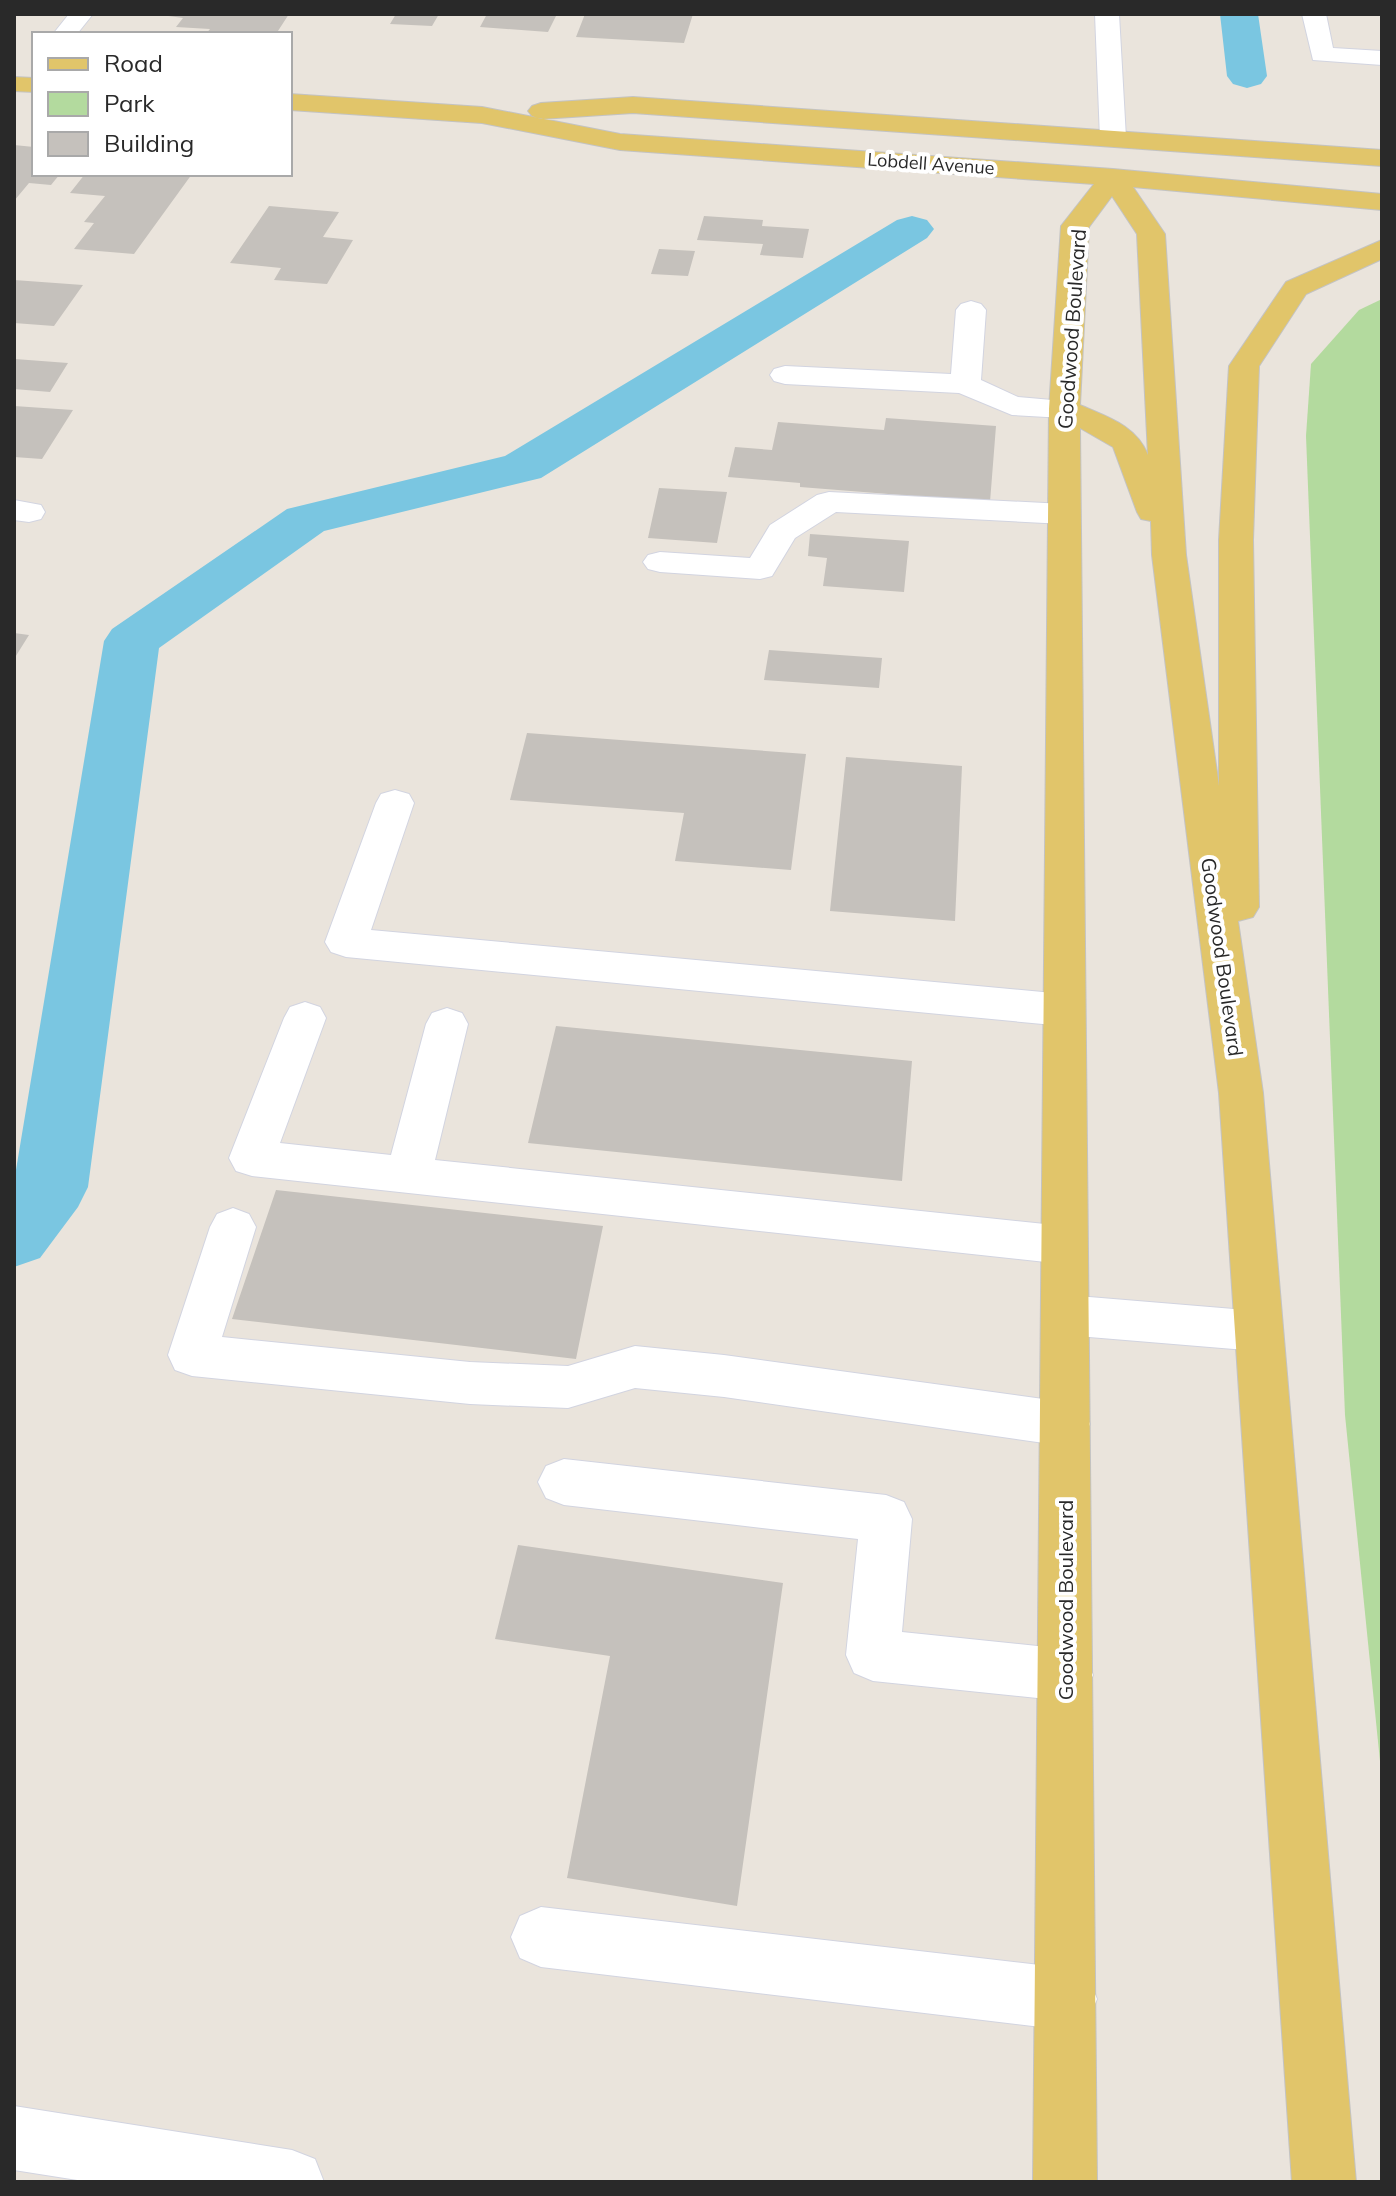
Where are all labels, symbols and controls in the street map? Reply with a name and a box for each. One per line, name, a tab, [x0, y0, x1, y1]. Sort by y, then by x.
legend	[32, 32, 292, 176]
text: Road	[104, 48, 163, 78]
text: Park	[104, 88, 155, 118]
text: Building	[104, 128, 194, 158]
street label: Lobdell Avenue	[867, 148, 995, 179]
street label: Goodwood Boulevard	[1052, 228, 1091, 430]
street label: Goodwood Boulevard	[1196, 856, 1249, 1058]
street label: Goodwood Boulevard	[1053, 1500, 1078, 1700]

